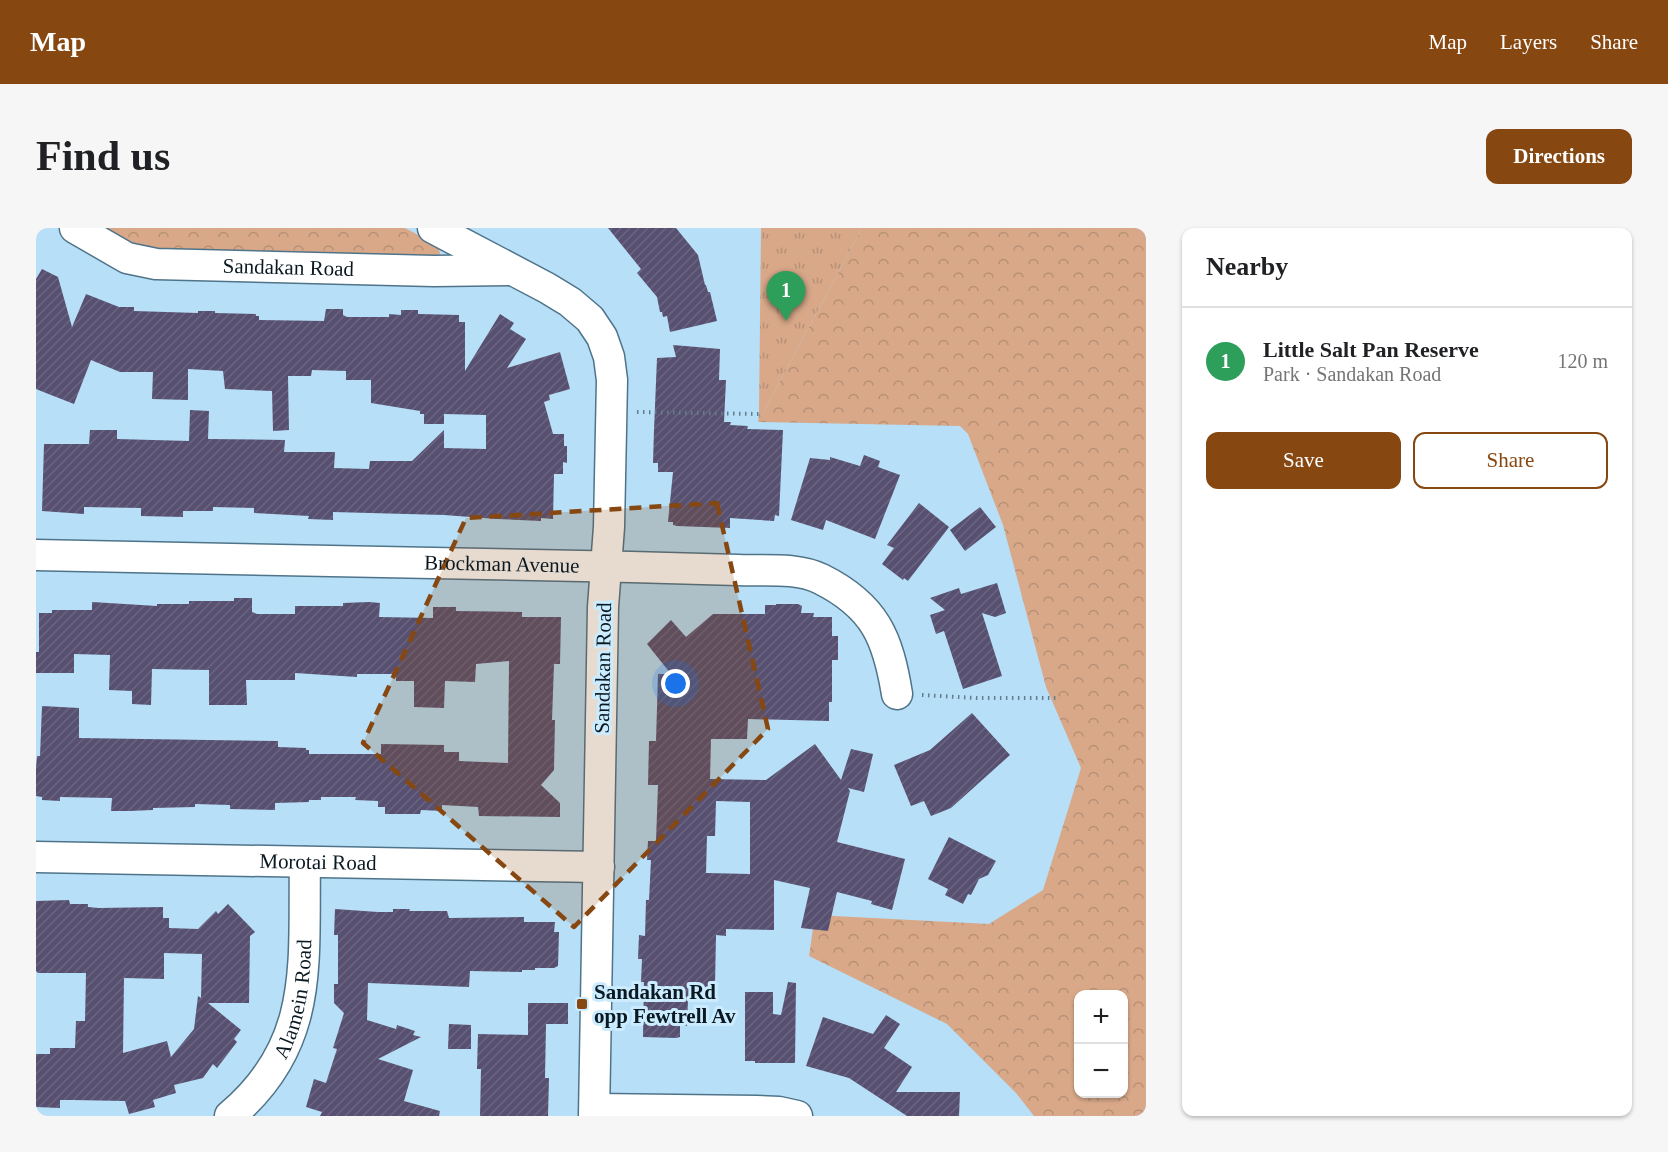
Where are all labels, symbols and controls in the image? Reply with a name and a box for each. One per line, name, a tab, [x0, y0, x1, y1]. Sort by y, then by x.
text: Map	[30, 26, 86, 57]
text: Map	[1429, 30, 1467, 54]
text: Layers	[1500, 30, 1557, 54]
text: Share	[1590, 30, 1638, 54]
button: Directions	[1486, 129, 1632, 184]
text: Find us	[36, 133, 170, 179]
text: Nearby	[1206, 252, 1288, 281]
street label: Sandakan Road	[222, 254, 355, 281]
pin: 1	[766, 272, 806, 321]
text: Little Salt Pan Reserve	[1263, 337, 1479, 362]
text: 1	[1221, 350, 1231, 372]
text: 120 m	[1557, 350, 1608, 372]
text: Park · Sandakan Road	[1263, 363, 1441, 385]
button: Save	[1206, 432, 1401, 489]
button: Share	[1413, 432, 1608, 489]
street label: Brockman Avenue	[424, 550, 580, 578]
street label: Sandakan Road	[590, 602, 616, 734]
your location	[661, 669, 690, 698]
street label: Morotai Road	[259, 849, 377, 875]
street label: Alamein Road	[269, 938, 316, 1063]
place label: Sandakan Rd opp Fewtrell Av	[594, 980, 736, 1028]
map controls	[1074, 990, 1128, 1098]
button: +	[1074, 990, 1128, 1044]
marker: Sandakan Rd opp Fewtrell Av	[575, 997, 589, 1011]
button: −	[1074, 1044, 1128, 1098]

